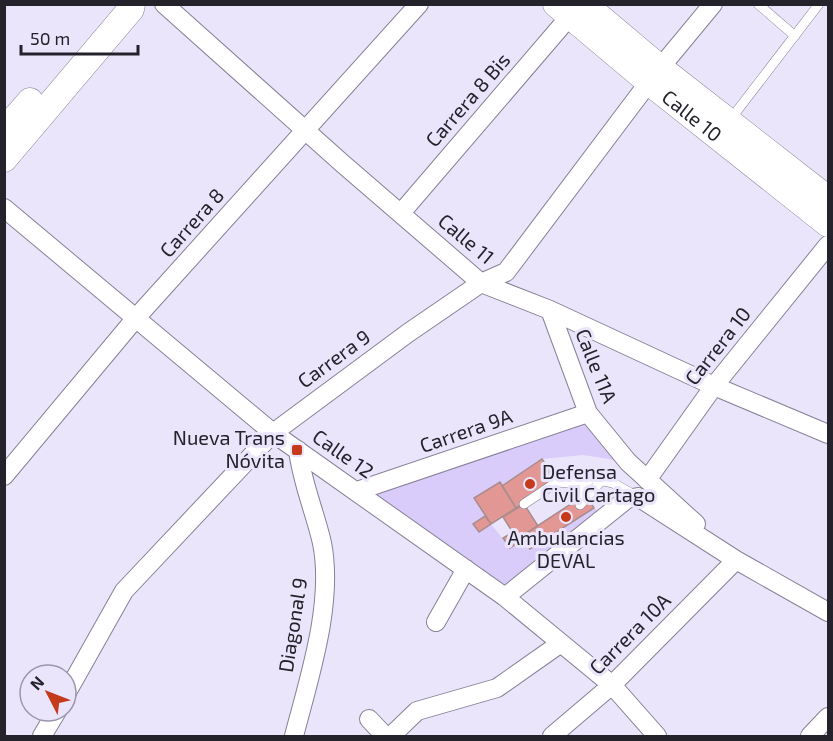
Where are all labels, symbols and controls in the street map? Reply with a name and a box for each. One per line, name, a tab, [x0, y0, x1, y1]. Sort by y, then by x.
scale bar	[21, 18, 138, 56]
text: 50 m	[30, 27, 70, 49]
street label: Carrera 8 Bis	[420, 48, 515, 151]
street label: Calle 10	[658, 84, 727, 146]
street label: Carrera 8	[154, 183, 228, 262]
street label: Calle 11	[434, 208, 499, 268]
street label: Carrera 10	[679, 302, 755, 389]
street label: Carrera 9	[292, 324, 374, 393]
street label: Calle 11A	[571, 325, 623, 407]
street label: Carrera 9A	[416, 403, 516, 457]
street label: Calle 12	[309, 424, 379, 483]
place label: Nueva Trans Nóvita	[173, 425, 285, 472]
marker: Nueva Trans Nóvita	[290, 443, 304, 457]
place label: Defensa Civil Cartago	[542, 459, 655, 506]
marker: Defensa Civil Cartago	[523, 477, 537, 491]
marker: Ambulancias DEVAL	[559, 510, 573, 524]
place label: Ambulancias DEVAL	[507, 525, 625, 572]
street label: Diagonal 9	[273, 576, 311, 674]
street label: Carrera 10A	[584, 587, 675, 679]
north arrow	[18, 663, 78, 723]
text: N	[26, 672, 47, 693]

